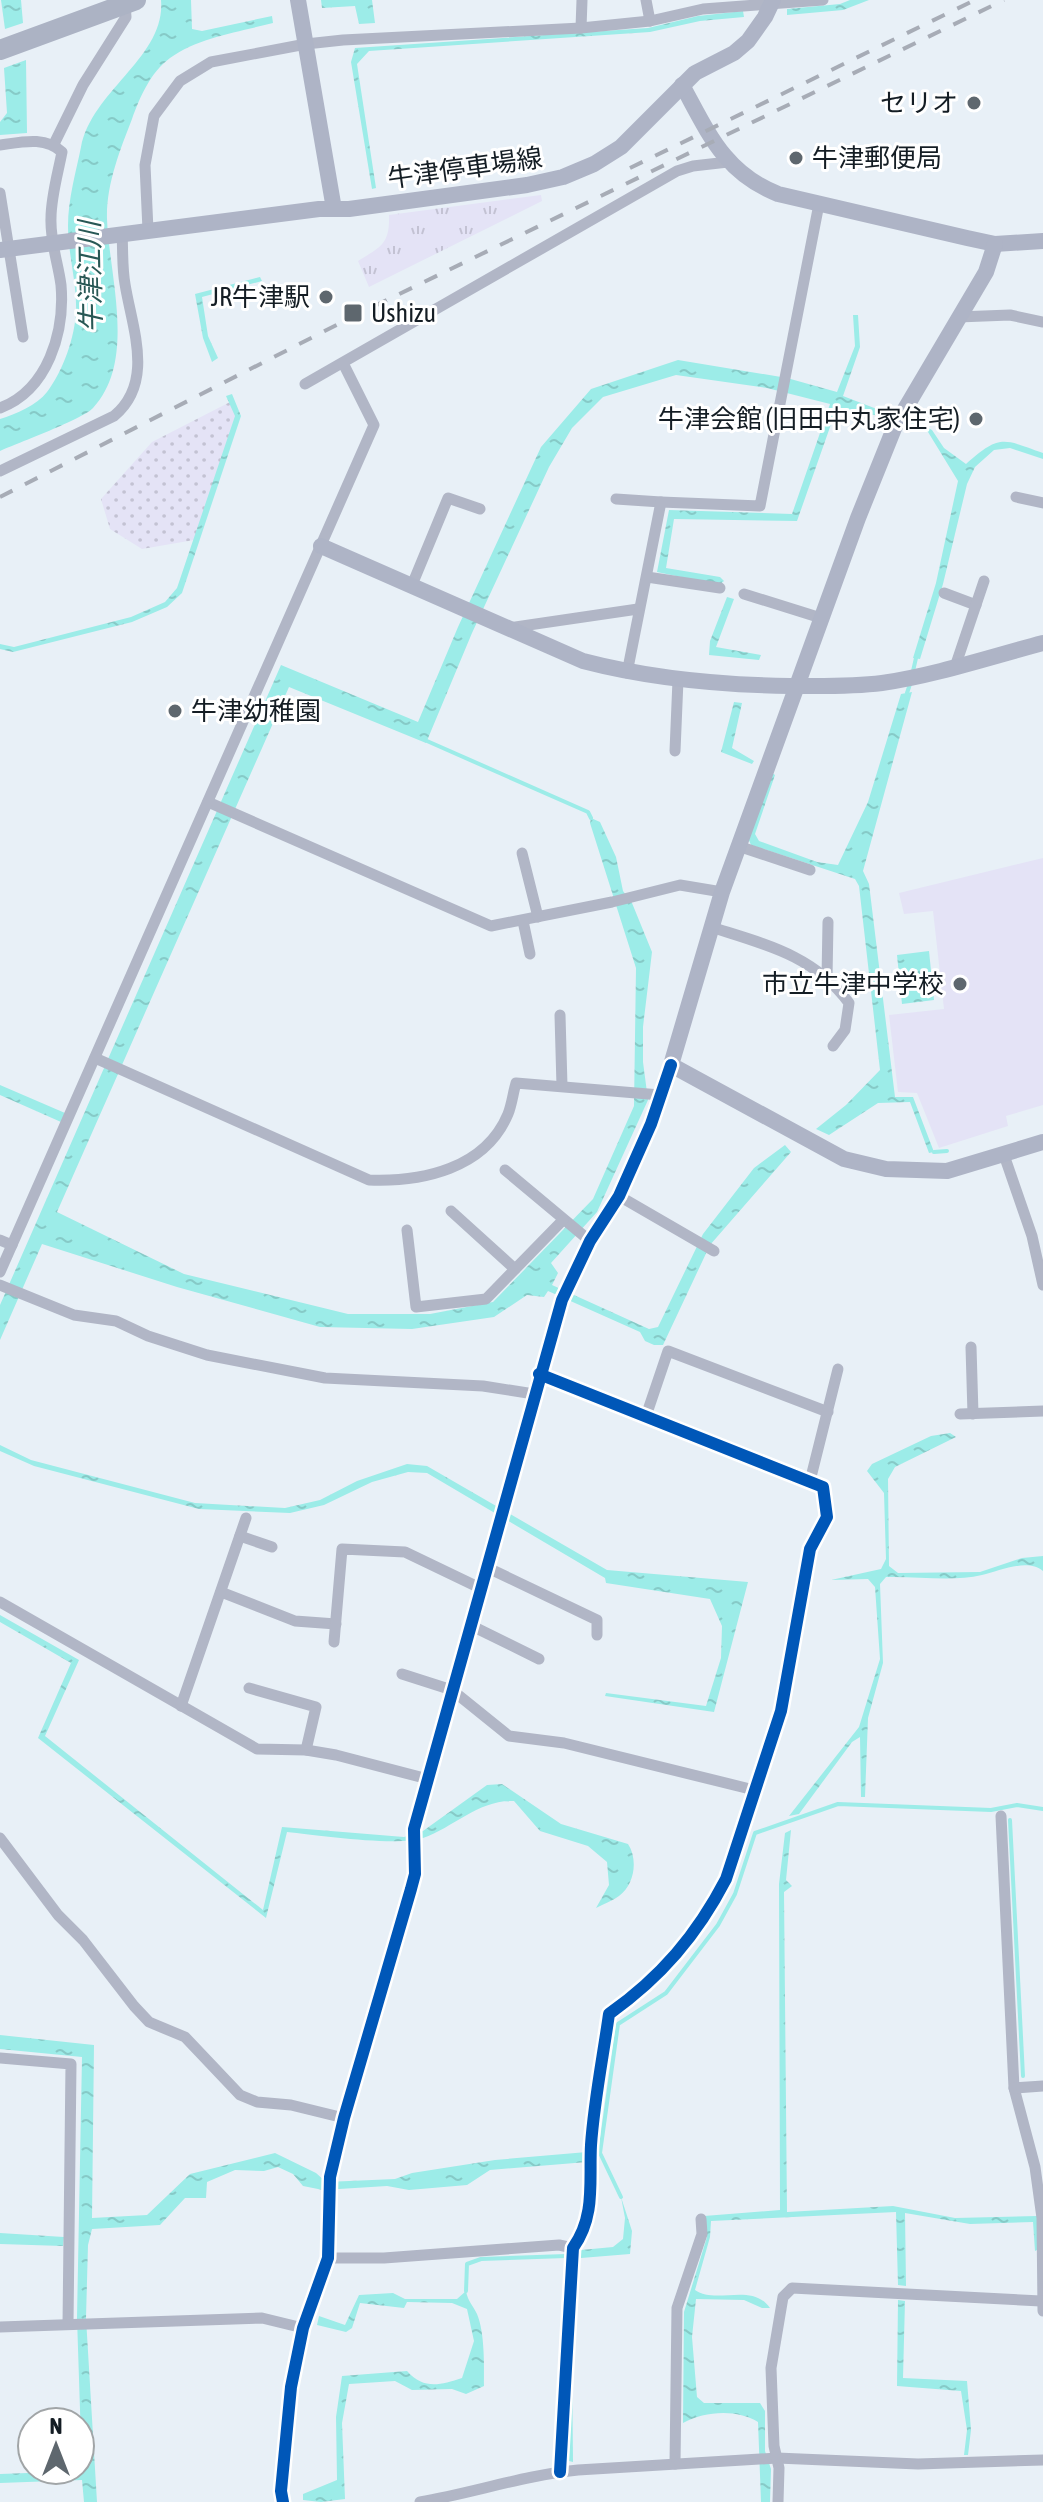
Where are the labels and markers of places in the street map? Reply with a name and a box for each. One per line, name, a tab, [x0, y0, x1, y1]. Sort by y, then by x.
place label: セリオ	[880, 88, 958, 118]
marker: セリオ	[965, 94, 983, 112]
place label: 牛津郵便局	[812, 143, 942, 173]
marker: 牛津郵便局	[787, 149, 805, 167]
place label: JR牛津駅	[211, 282, 310, 312]
marker: JR牛津駅	[317, 288, 335, 306]
place label: Ushizu	[371, 298, 436, 328]
marker: Ushizu	[342, 302, 364, 324]
place label: 牛津会館 (旧田中丸家住宅)	[658, 404, 960, 434]
marker: 牛津会館 (旧田中丸家住宅)	[967, 410, 985, 428]
place label: 牛津幼稚園	[191, 696, 321, 726]
marker: 牛津幼稚園	[166, 702, 184, 720]
place label: 市立牛津中学校	[762, 969, 944, 999]
marker: 市立牛津中学校	[951, 975, 969, 993]

